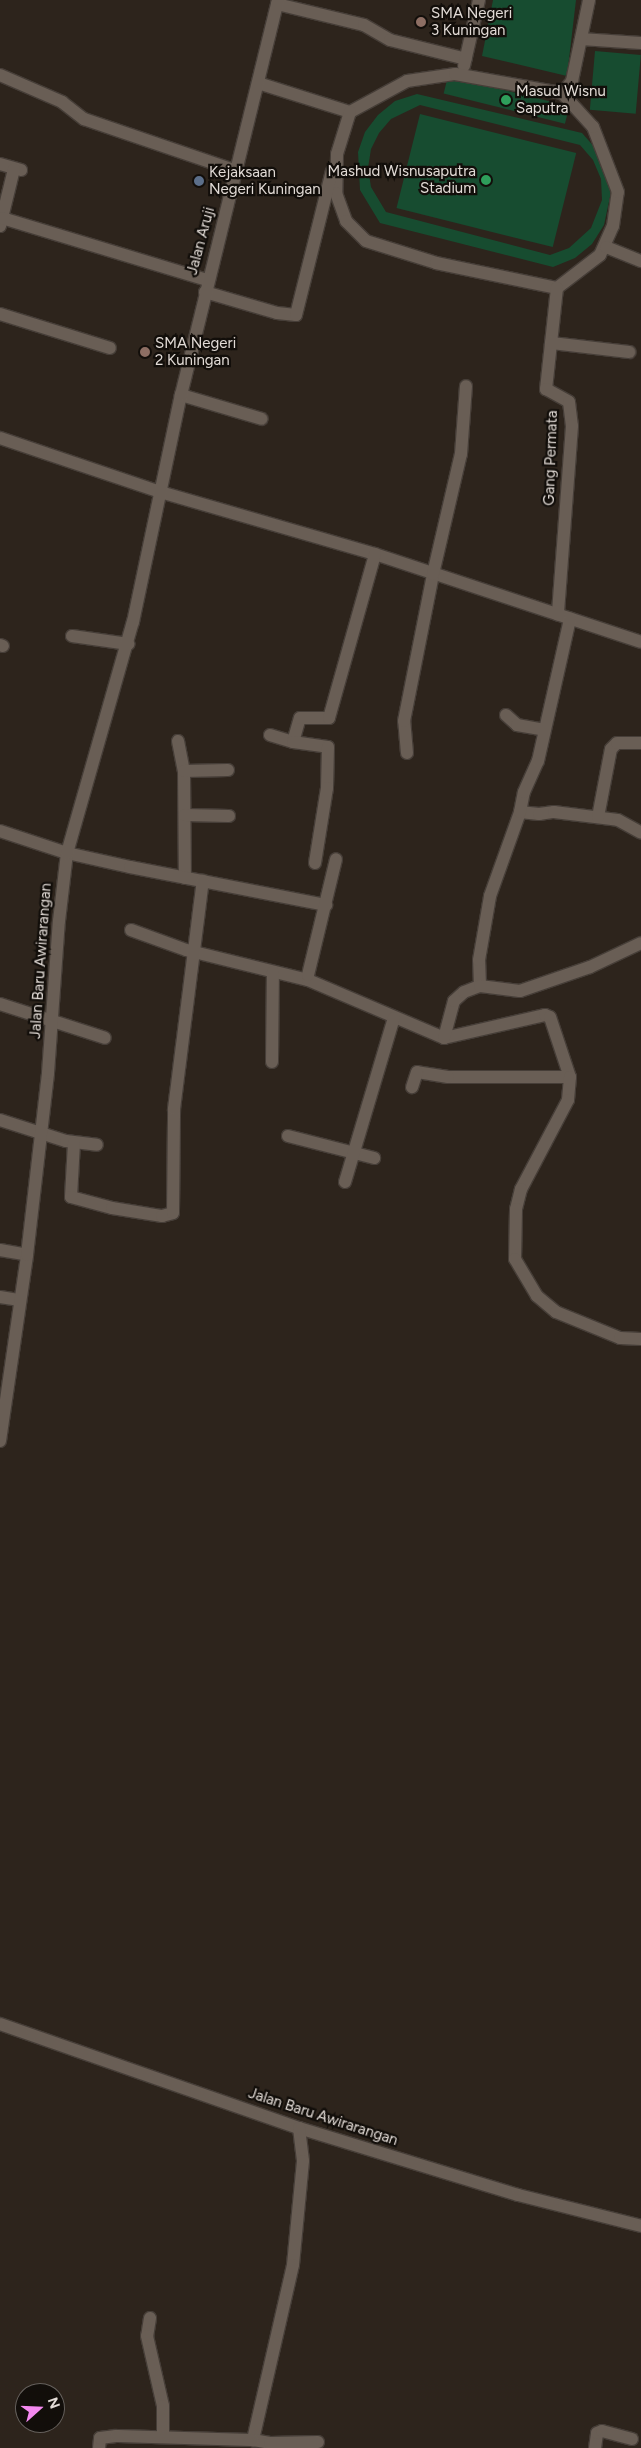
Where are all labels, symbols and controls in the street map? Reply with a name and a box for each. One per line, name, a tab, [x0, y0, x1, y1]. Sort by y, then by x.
place label: SMA Negeri 3 Kuningan	[431, 4, 512, 39]
marker: SMA Negeri 3 Kuningan	[415, 16, 427, 28]
place label: Masud Wisnu Saputra	[516, 82, 606, 117]
marker: Masud Wisnu Saputra	[500, 94, 512, 106]
place label: Mashud Wisnusaputra Stadium	[328, 162, 476, 197]
place label: Kejaksaan Negeri Kuningan	[209, 163, 321, 198]
marker: Mashud Wisnusaputra Stadium	[480, 174, 492, 186]
marker: Kejaksaan Negeri Kuningan	[193, 175, 205, 187]
street label: Jalan Aruji	[183, 205, 219, 277]
place label: SMA Negeri 2 Kuningan	[155, 334, 236, 369]
marker: SMA Negeri 2 Kuningan	[139, 346, 151, 358]
street label: Gang Permata	[540, 410, 562, 506]
street label: Jalan Baru Awirarangan	[27, 882, 55, 1040]
street label: Jalan Baru Awirarangan	[246, 2084, 400, 2150]
north arrow	[15, 2383, 65, 2433]
text: N	[44, 2395, 63, 2411]

